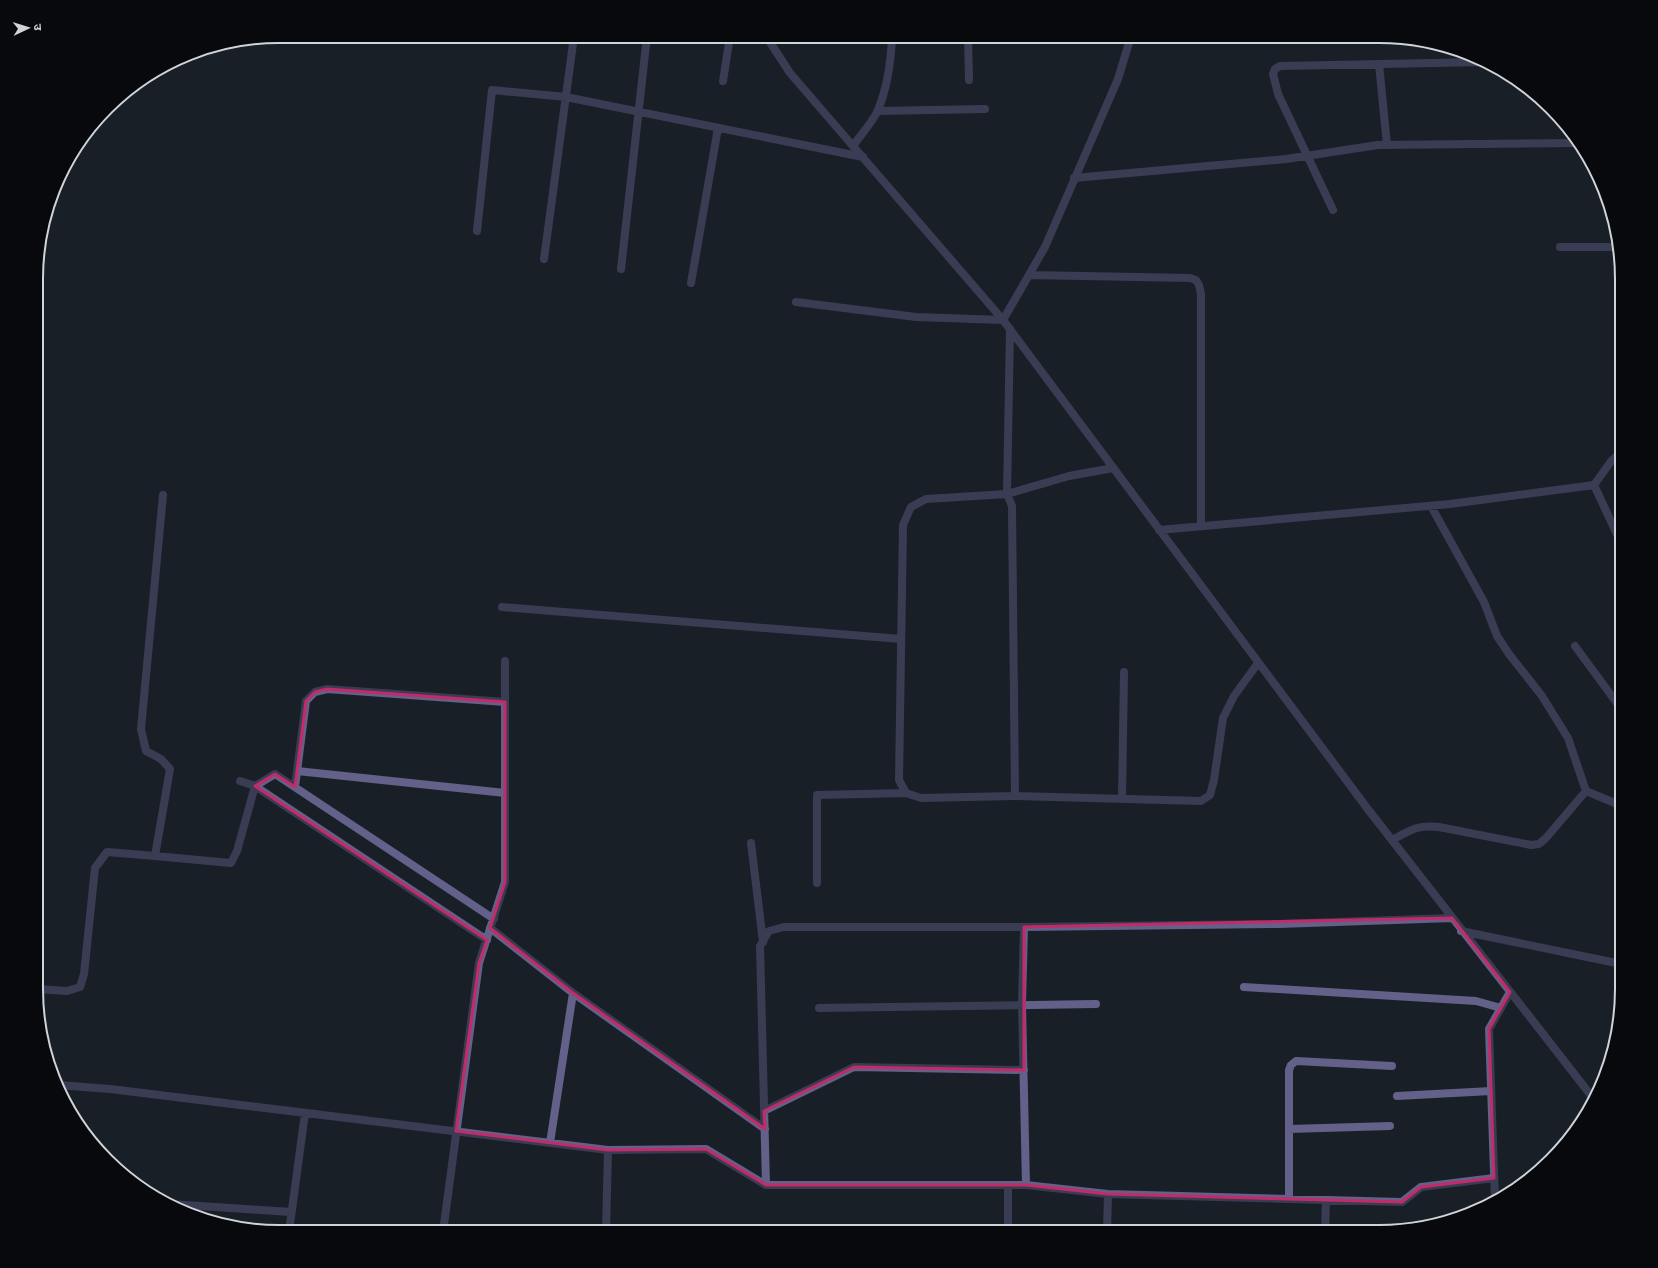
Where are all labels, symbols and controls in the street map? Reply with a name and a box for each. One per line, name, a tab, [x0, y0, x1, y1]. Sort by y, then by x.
north arrow	[8, 8, 48, 48]
text: उ	[31, 24, 44, 32]

